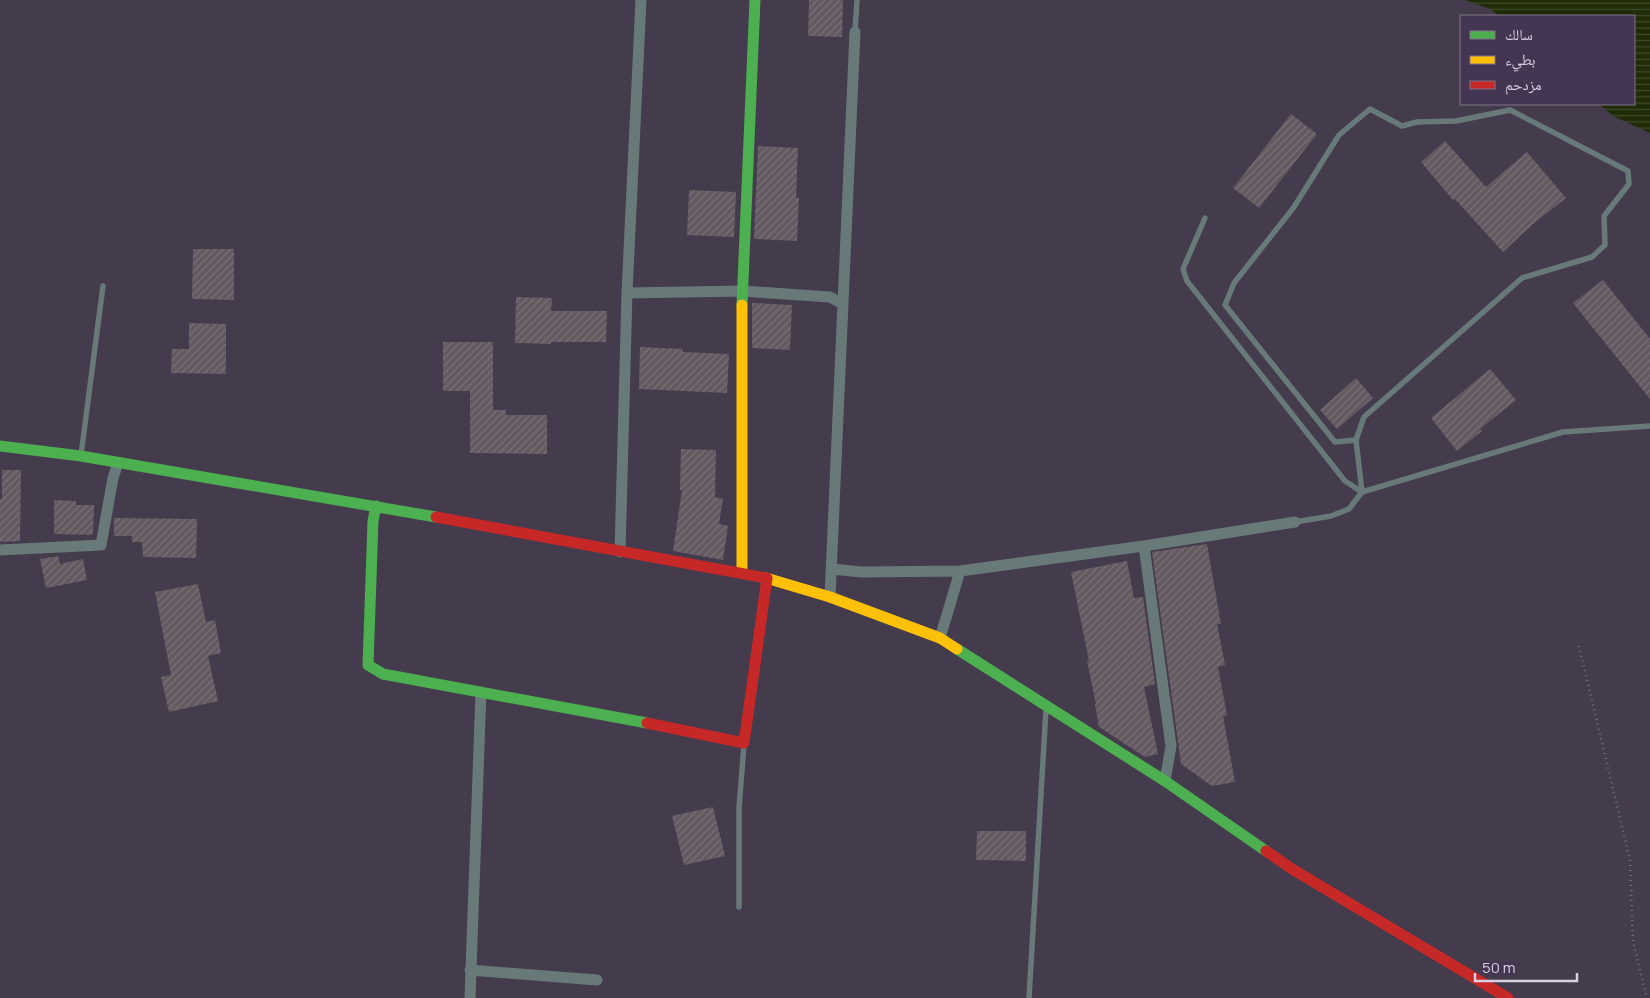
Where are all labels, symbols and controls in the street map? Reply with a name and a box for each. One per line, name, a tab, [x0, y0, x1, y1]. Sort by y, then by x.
legend	[1460, 15, 1635, 105]
text: سالك	[1505, 24, 1533, 45]
text: بطيء	[1505, 49, 1535, 72]
text: مزدحم	[1505, 74, 1542, 95]
scale bar	[1475, 950, 1578, 982]
text: 50 m	[1482, 957, 1516, 978]

